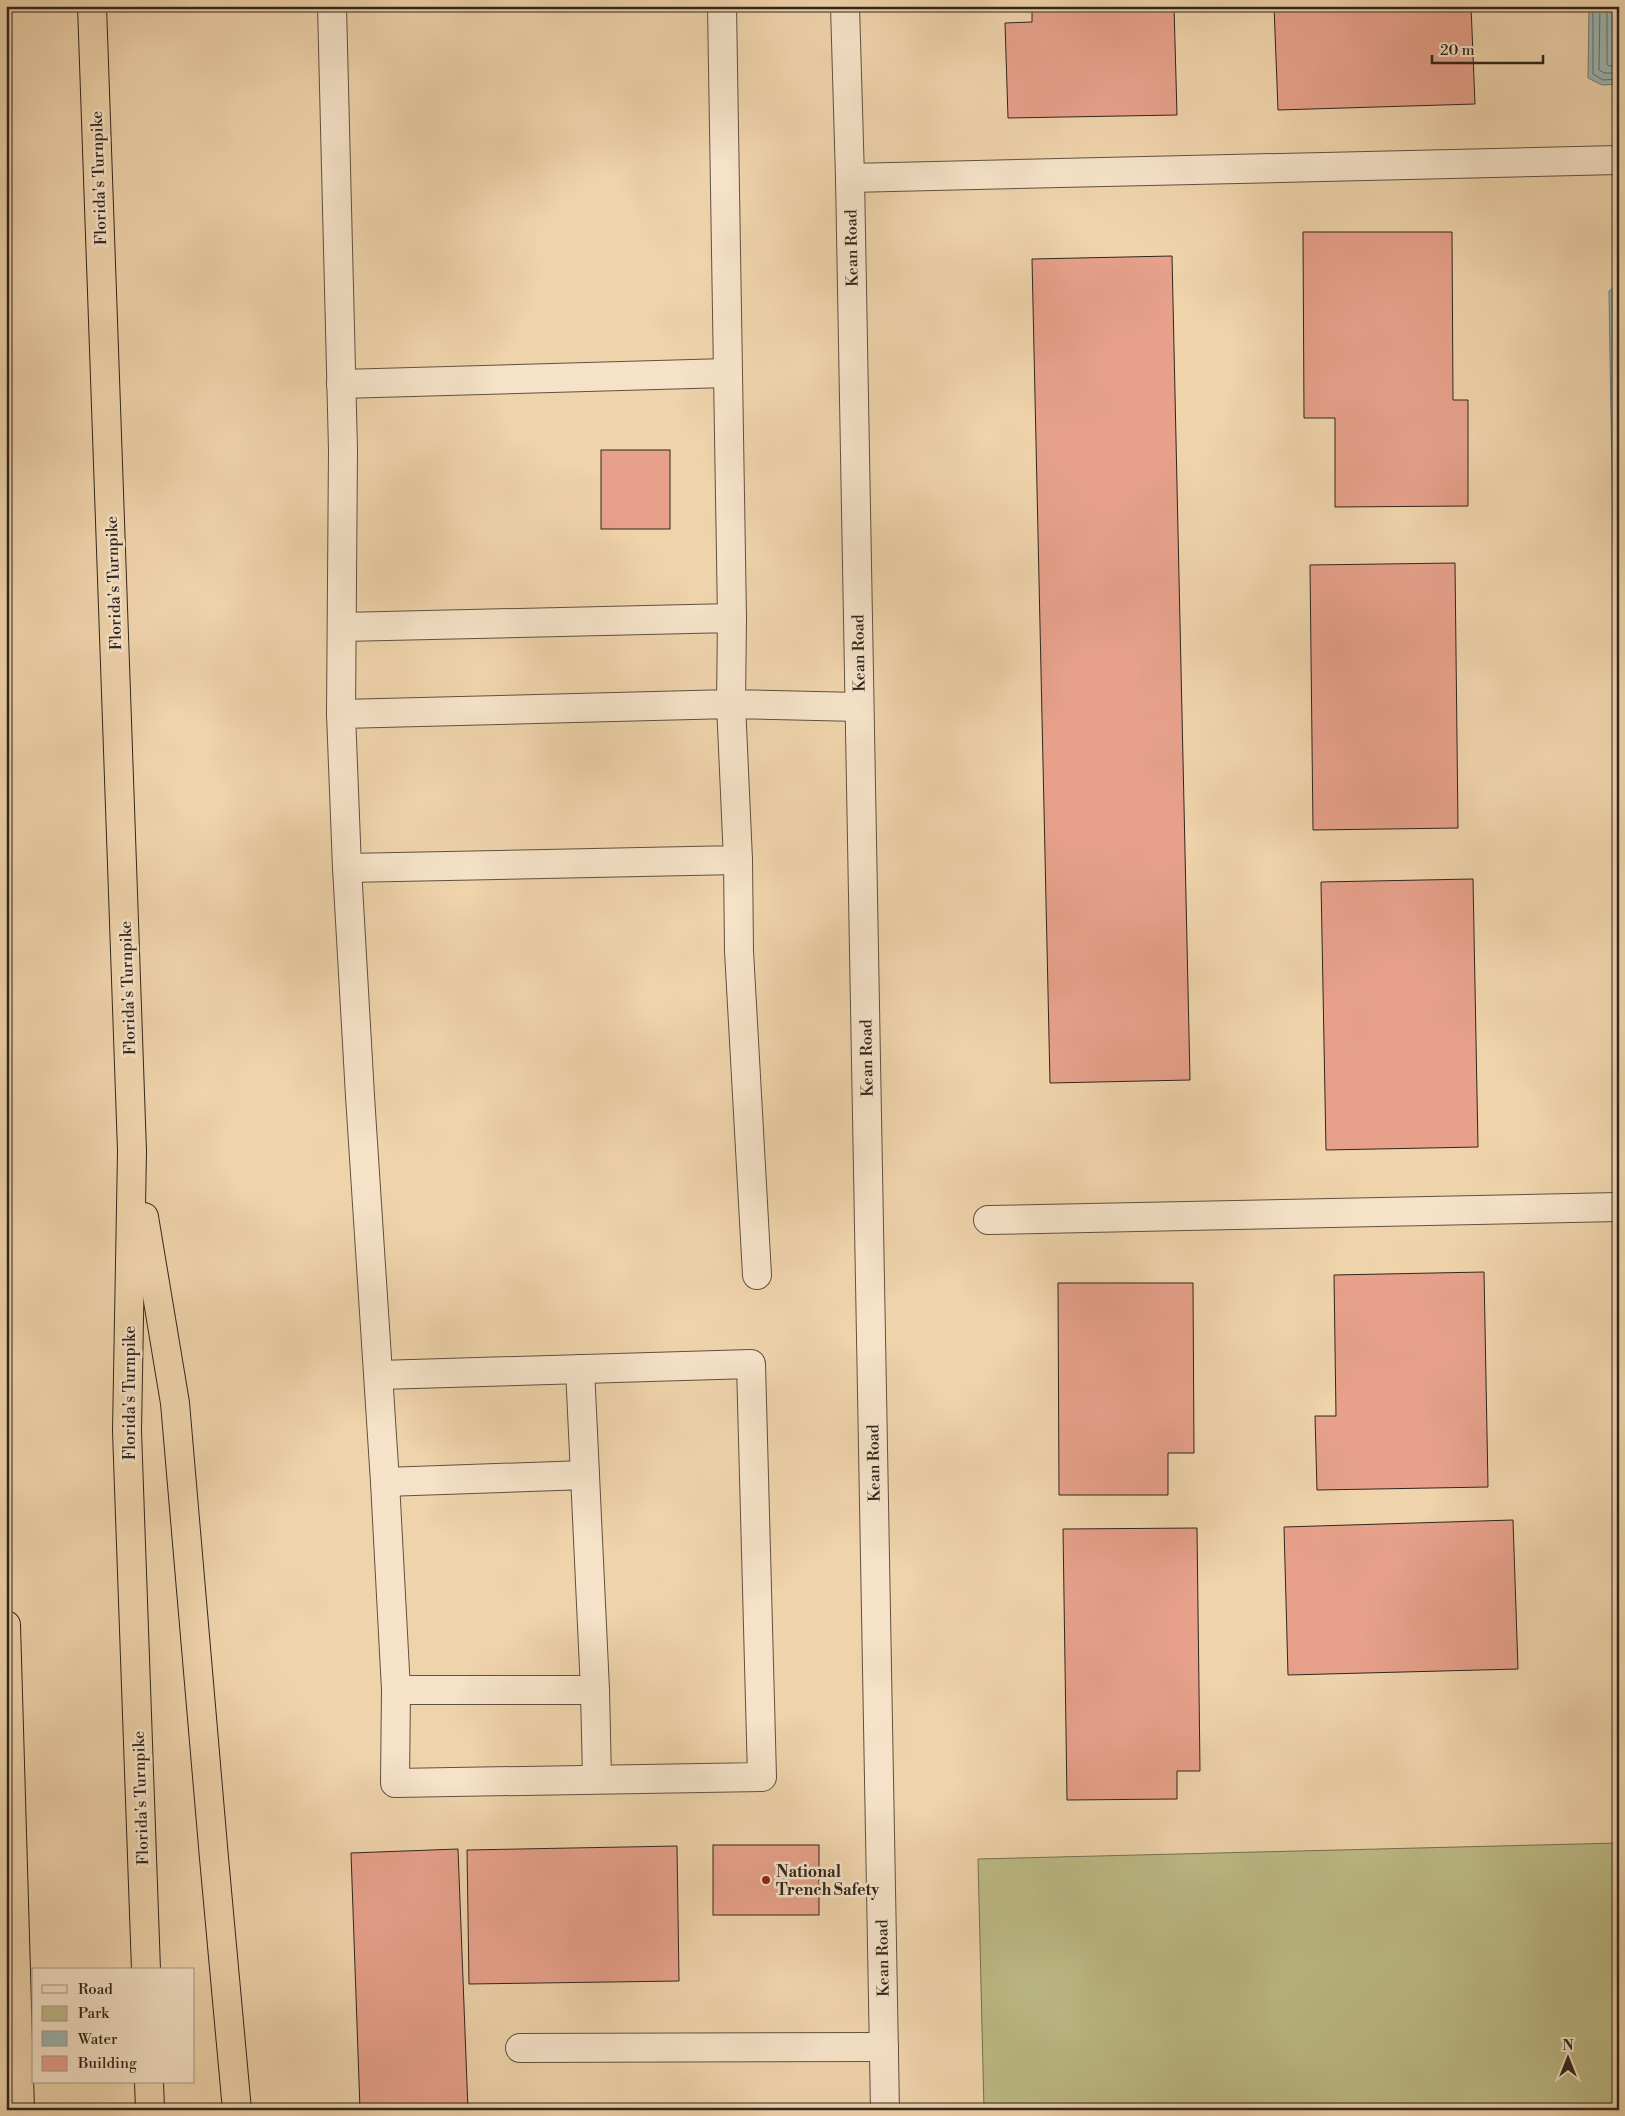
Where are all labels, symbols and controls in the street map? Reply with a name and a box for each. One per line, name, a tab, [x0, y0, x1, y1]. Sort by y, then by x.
scale bar	[1432, 32, 1544, 64]
text: 20 m	[1440, 41, 1475, 60]
street label: Florida's Turnpike	[87, 110, 111, 245]
street label: Kean Road	[841, 209, 863, 287]
street label: Florida's Turnpike	[102, 515, 126, 650]
street label: Kean Road	[848, 614, 870, 692]
street label: Florida's Turnpike	[116, 920, 140, 1055]
street label: Kean Road	[856, 1019, 878, 1097]
street label: Florida's Turnpike	[120, 1326, 140, 1460]
street label: Kean Road	[863, 1424, 885, 1502]
street label: Florida's Turnpike	[129, 1730, 153, 1865]
place label: National Trench Safety	[776, 1862, 880, 1900]
marker: National Trench Safety	[760, 1874, 772, 1886]
street label: Kean Road	[872, 1919, 894, 1997]
legend	[32, 1968, 195, 2084]
text: Road	[78, 1980, 113, 1999]
text: Park	[78, 2004, 110, 2023]
text: Water	[77, 2030, 118, 2049]
north arrow	[1542, 2034, 1592, 2084]
text: N	[1562, 2037, 1574, 2055]
text: Building	[77, 2054, 137, 2073]

